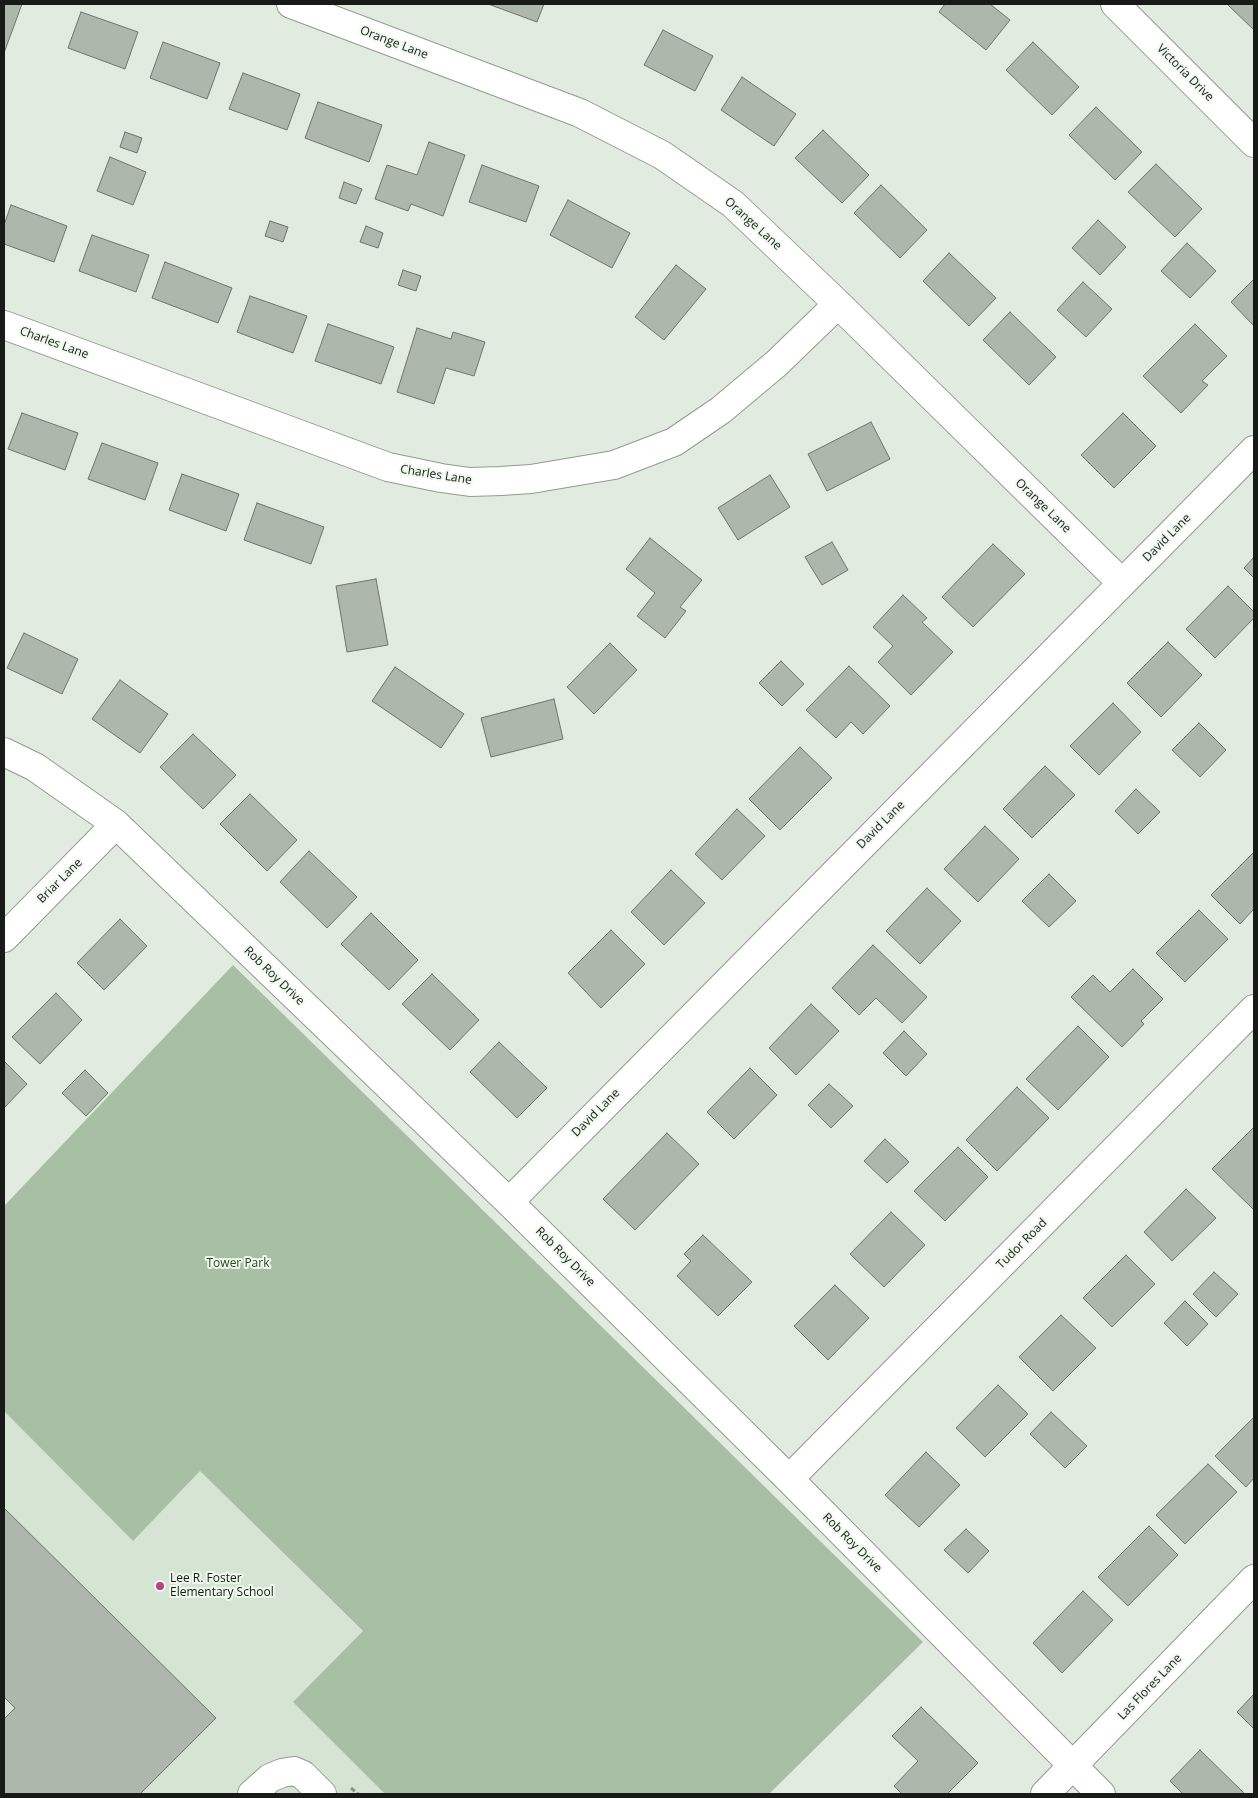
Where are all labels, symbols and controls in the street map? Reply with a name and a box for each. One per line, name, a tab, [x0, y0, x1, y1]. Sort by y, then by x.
street label: Orange Lane	[358, 23, 430, 63]
street label: Victoria Drive	[1154, 42, 1216, 104]
street label: Orange Lane	[722, 195, 784, 253]
street label: Charles Lane	[18, 324, 90, 362]
street label: Charles Lane	[399, 462, 473, 488]
street label: Orange Lane	[1012, 476, 1074, 536]
street label: David Lane	[1140, 511, 1194, 565]
street label: David Lane	[854, 798, 908, 852]
street label: Briar Lane	[35, 856, 85, 906]
street label: Rob Roy Drive	[241, 944, 307, 1008]
street label: David Lane	[569, 1086, 623, 1140]
street label: Tudor Road	[994, 1216, 1050, 1272]
street label: Rob Roy Drive	[532, 1224, 598, 1290]
park label: Tower Park	[207, 1257, 269, 1271]
street label: Rob Roy Drive	[819, 1510, 885, 1576]
place label: Lee R. Foster Elementary School	[170, 1572, 274, 1600]
marker: Lee R. Foster Elementary School	[154, 1580, 166, 1592]
street label: Las Flores Lane	[1115, 1651, 1185, 1723]

